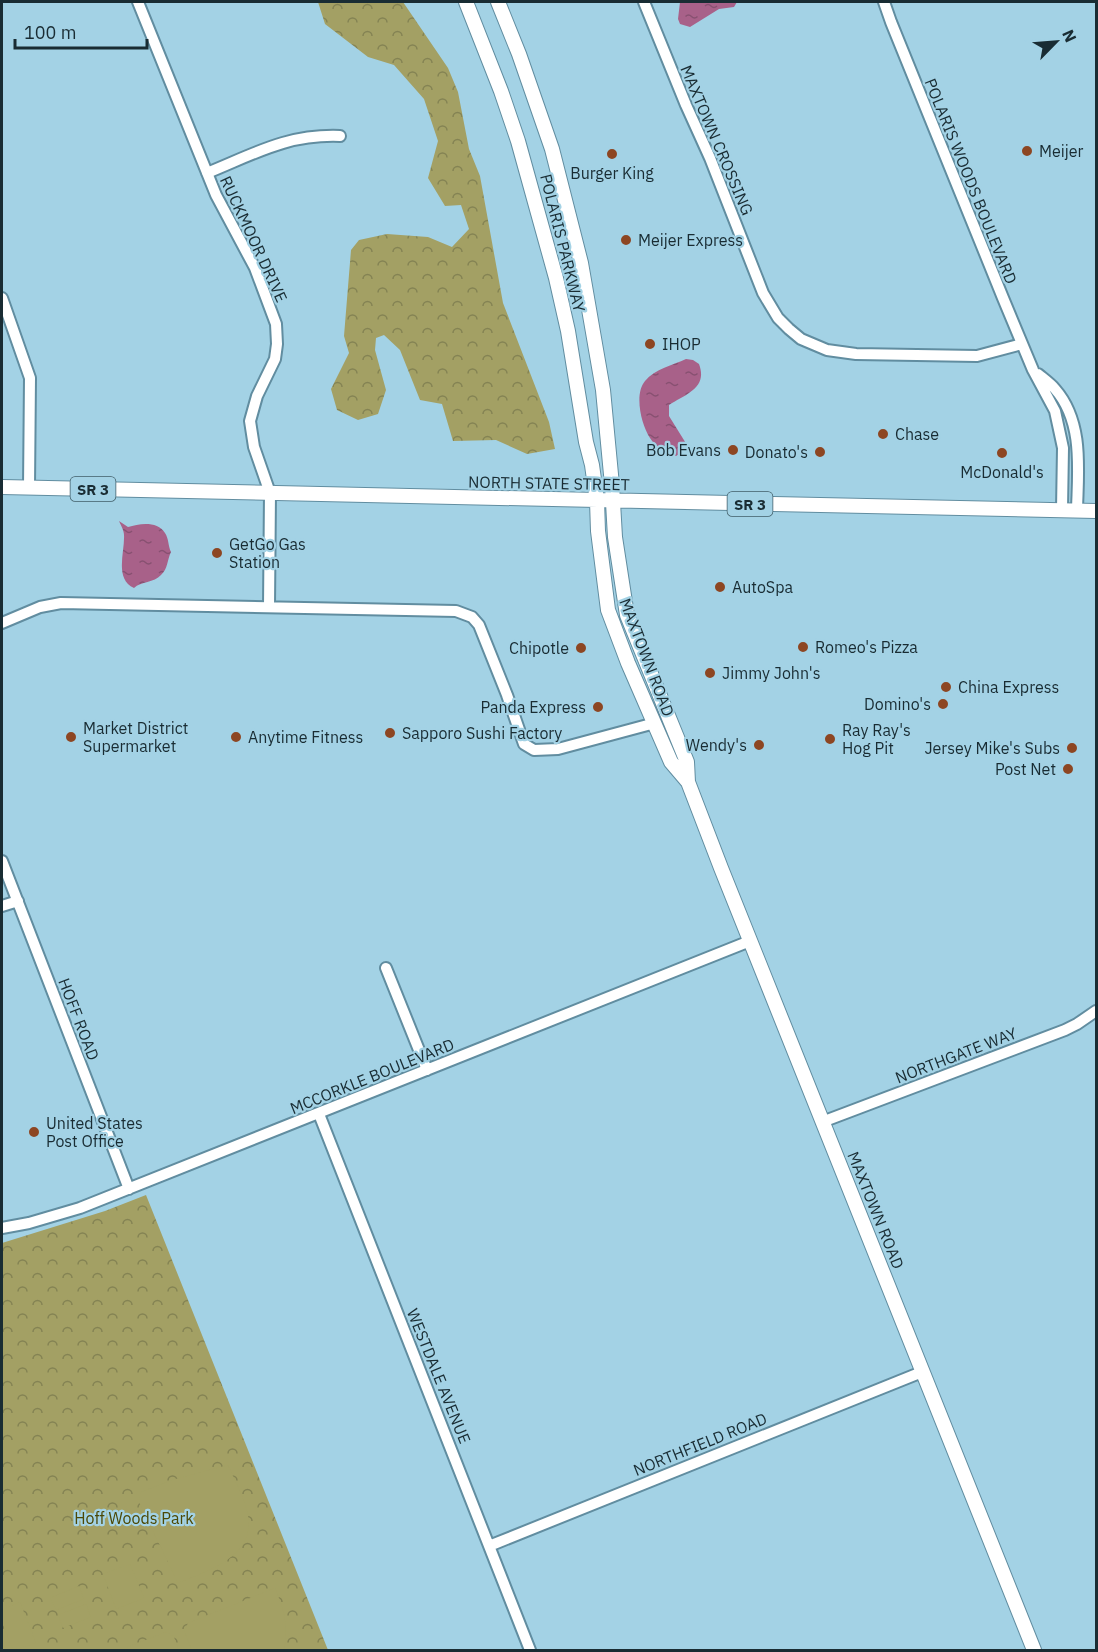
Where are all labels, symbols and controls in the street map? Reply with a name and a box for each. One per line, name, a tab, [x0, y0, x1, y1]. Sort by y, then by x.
scale bar	[15, 12, 147, 50]
north arrow	[1026, 12, 1086, 72]
text: 100 m	[24, 21, 76, 44]
text: N	[1058, 26, 1081, 45]
street label: MAXTOWN CROSSING	[676, 62, 758, 218]
street label: POLARIS WOODS BOULEVARD	[920, 75, 1022, 287]
place label: Meijer	[1039, 141, 1084, 161]
marker: Meijer	[1020, 144, 1034, 158]
marker: Burger King	[605, 147, 619, 161]
place label: Burger King	[570, 163, 654, 183]
street label: POLARIS PARKWAY	[536, 172, 590, 315]
street label: RUCKMOOR DRIVE	[216, 173, 292, 305]
place label: Meijer Express	[638, 230, 743, 250]
marker: Meijer Express	[619, 233, 633, 247]
place label: IHOP	[662, 334, 701, 354]
marker: IHOP	[643, 337, 657, 351]
place label: Chase	[895, 424, 939, 444]
marker: Chase	[876, 427, 890, 441]
place label: Bob Evans	[646, 440, 721, 460]
place label: Donato's	[745, 442, 808, 462]
marker: Bob Evans	[726, 443, 740, 457]
marker: Donato's	[813, 445, 827, 459]
marker: McDonald's	[995, 446, 1009, 460]
place label: McDonald's	[960, 462, 1044, 482]
street label: NORTH STATE STREET	[468, 472, 630, 494]
road number: SR 3	[70, 477, 116, 501]
road number: SR 3	[728, 492, 772, 516]
place label: GetGo Gas Station	[229, 534, 306, 572]
marker: GetGo Gas Station	[210, 546, 224, 560]
place label: AutoSpa	[732, 577, 793, 597]
marker: AutoSpa	[713, 580, 727, 594]
street label: MAXTOWN ROAD	[615, 595, 679, 719]
place label: Romeo's Pizza	[815, 637, 918, 657]
place label: Chipotle	[509, 638, 569, 658]
marker: Romeo's Pizza	[796, 640, 810, 654]
marker: Chipotle	[574, 641, 588, 655]
place label: Jimmy John's	[722, 663, 820, 683]
marker: Jimmy John's	[703, 666, 717, 680]
place label: China Express	[958, 677, 1059, 697]
marker: China Express	[939, 680, 953, 694]
place label: Domino's	[864, 694, 931, 714]
place label: Panda Express	[480, 697, 586, 717]
marker: Domino's	[936, 697, 950, 711]
marker: Panda Express	[591, 700, 605, 714]
place label: Market District Supermarket	[83, 718, 188, 756]
place label: Ray Ray's Hog Pit	[842, 720, 911, 758]
place label: Sapporo Sushi Factory	[402, 723, 562, 743]
marker: Sapporo Sushi Factory	[383, 726, 397, 740]
place label: Anytime Fitness	[248, 727, 363, 747]
marker: Market District Supermarket	[64, 730, 78, 744]
marker: Anytime Fitness	[229, 730, 243, 744]
marker: Ray Ray's Hog Pit	[823, 732, 837, 746]
place label: Wendy's	[686, 735, 747, 755]
marker: Wendy's	[752, 738, 766, 752]
place label: Jersey Mike's Subs	[924, 738, 1060, 758]
marker: Jersey Mike's Subs	[1065, 741, 1079, 755]
place label: Post Net	[995, 759, 1056, 779]
marker: Post Net	[1061, 762, 1075, 776]
street label: HOFF ROAD	[54, 975, 104, 1063]
street label: NORTHGATE WAY	[892, 1022, 1020, 1087]
street label: MCCORKLE BOULEVARD	[287, 1034, 457, 1118]
place label: United States Post Office	[46, 1113, 143, 1151]
marker: United States Post Office	[27, 1125, 41, 1139]
street label: MAXTOWN ROAD	[843, 1148, 909, 1272]
street label: WESTDALE AVENUE	[403, 1306, 475, 1446]
street label: NORTHFIELD ROAD	[630, 1408, 770, 1480]
park label: Hoff Woods Park	[74, 1508, 194, 1528]

